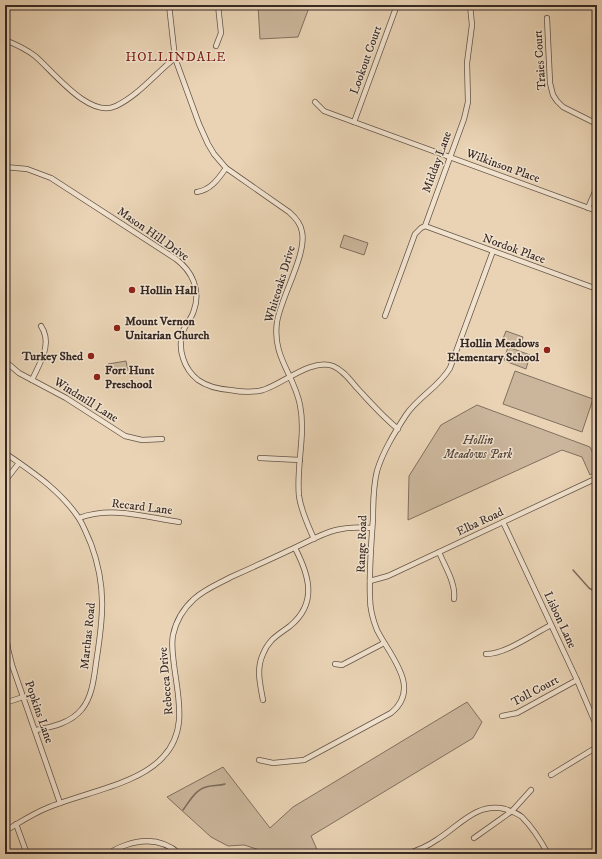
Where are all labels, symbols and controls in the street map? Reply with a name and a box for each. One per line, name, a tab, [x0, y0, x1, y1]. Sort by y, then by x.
street label: Lookout Court	[347, 23, 385, 96]
street label: Traies Court	[530, 29, 550, 90]
district label: HOLLINDALE	[126, 49, 227, 65]
street label: Midday Lane	[419, 129, 455, 195]
street label: Wilkinson Place	[463, 145, 542, 186]
street label: Mason Hill Drive	[114, 204, 192, 264]
street label: Nordok Place	[480, 231, 548, 267]
street label: Whiteoaks Drive	[261, 244, 299, 325]
place label: Hollin Hall	[140, 283, 198, 298]
marker: Hollin Hall	[127, 285, 137, 295]
place label: Mount Vernon Unitarian Church	[125, 314, 210, 343]
marker: Mount Vernon Unitarian Church	[112, 323, 122, 333]
place label: Hollin Meadows Elementary School	[447, 336, 539, 365]
marker: Hollin Meadows Elementary School	[542, 345, 552, 355]
place label: Turkey Shed	[21, 349, 84, 364]
marker: Turkey Shed	[86, 351, 96, 361]
place label: Fort Hunt Preschool	[105, 363, 155, 392]
marker: Fort Hunt Preschool	[92, 372, 102, 382]
street label: Windmill Lane	[50, 374, 121, 426]
park label: Hollin Meadows Park	[443, 433, 512, 462]
street label: Recard Lane	[111, 496, 173, 518]
street label: Elba Road	[454, 505, 506, 539]
street label: Range Road	[353, 515, 371, 573]
street label: Lisbon Lane	[540, 589, 580, 651]
street label: Marthas Road	[77, 602, 99, 670]
street label: Rebecca Drive	[156, 646, 176, 716]
street label: Toll Court	[509, 672, 561, 710]
street label: Popkins Lane	[21, 679, 57, 745]

